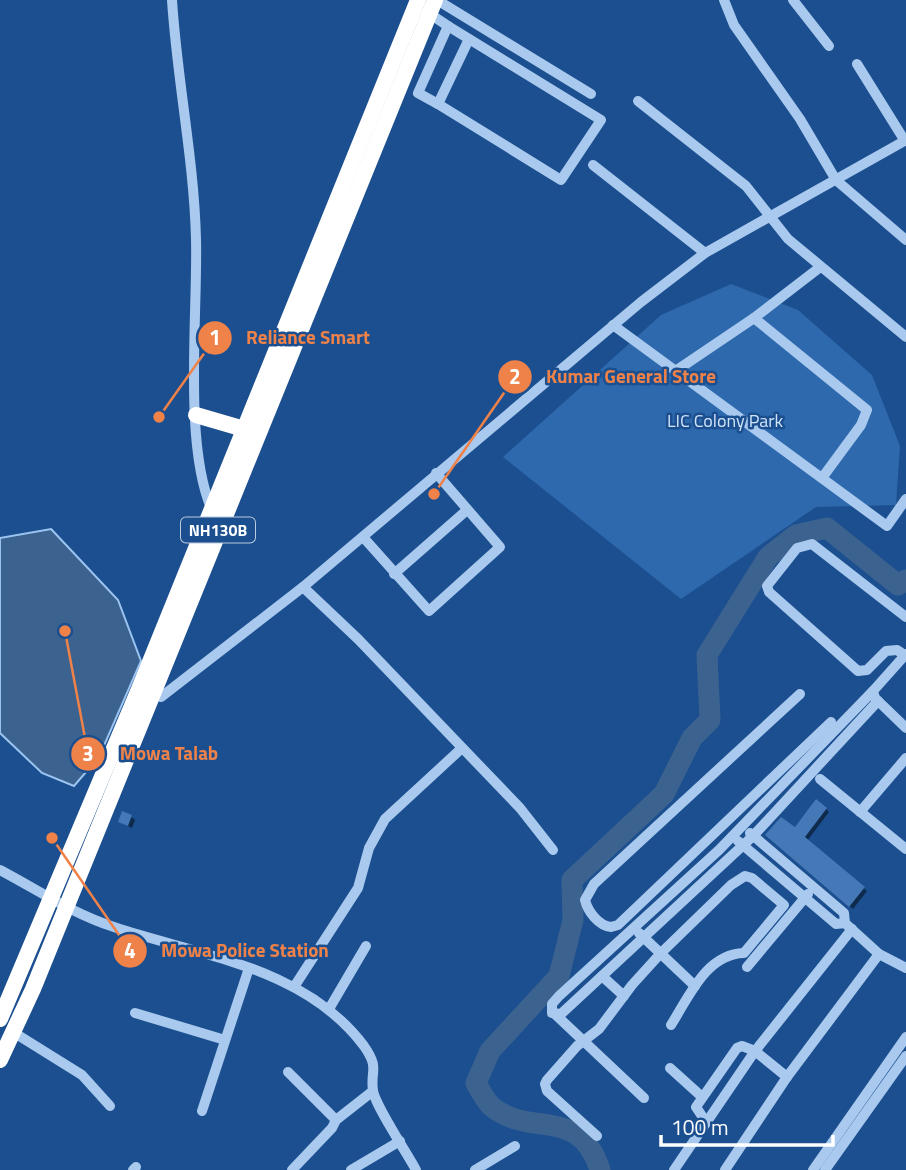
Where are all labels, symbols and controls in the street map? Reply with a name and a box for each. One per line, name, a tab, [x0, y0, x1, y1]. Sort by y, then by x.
callout: Reliance Smart	[197, 318, 384, 358]
text: 1	[209, 321, 221, 353]
text: Reliance Smart	[246, 322, 370, 351]
callout: Kumar General Store	[497, 357, 730, 397]
text: 2	[509, 360, 521, 392]
text: Kumar General Store	[546, 361, 716, 390]
park label: LIC Colony Park	[667, 407, 783, 434]
road number: NH130B	[181, 517, 255, 542]
callout: Mowa Talab	[71, 734, 232, 774]
text: 3	[82, 737, 94, 769]
text: Mowa Talab	[120, 738, 218, 767]
callout: Mowa Police Station	[112, 931, 343, 971]
text: 4	[124, 934, 136, 966]
text: Mowa Police Station	[161, 935, 329, 964]
scale bar	[661, 1104, 832, 1148]
text: 100 m	[671, 1111, 728, 1143]

